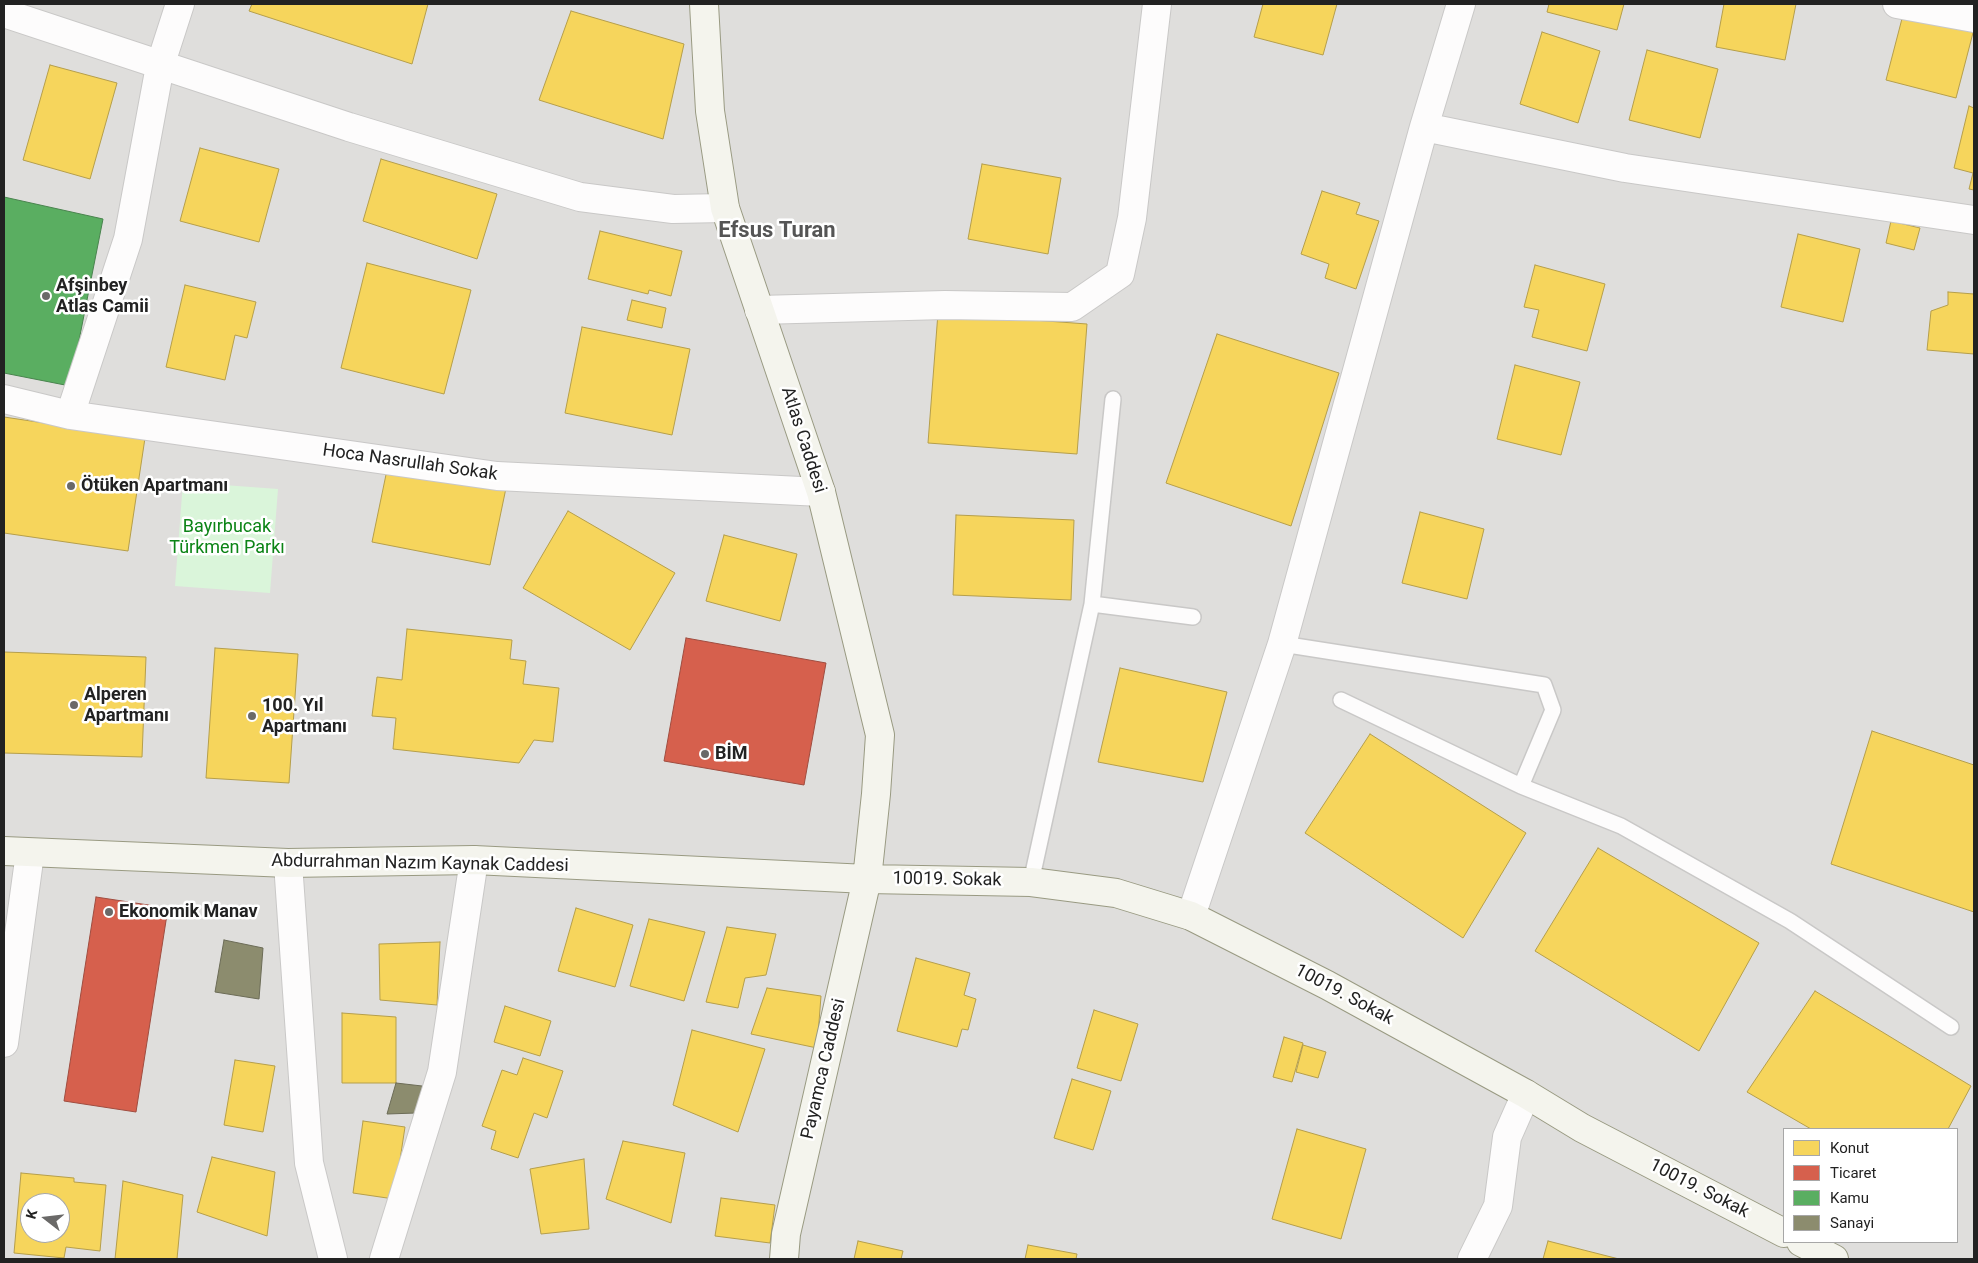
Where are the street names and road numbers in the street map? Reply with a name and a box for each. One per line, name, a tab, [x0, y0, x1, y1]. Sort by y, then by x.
street label: Atlas Caddesi	[776, 384, 830, 496]
street label: Hoca Nasrullah Sokak	[321, 440, 499, 486]
street label: Abdurrahman Nazım Kaynak Caddesi	[271, 851, 569, 877]
street label: 10019. Sokak	[892, 868, 1002, 892]
street label: 10019. Sokak	[1291, 960, 1397, 1030]
street label: Payamca Caddesi	[797, 997, 851, 1141]
street label: 10019. Sokak	[1646, 1155, 1752, 1223]

